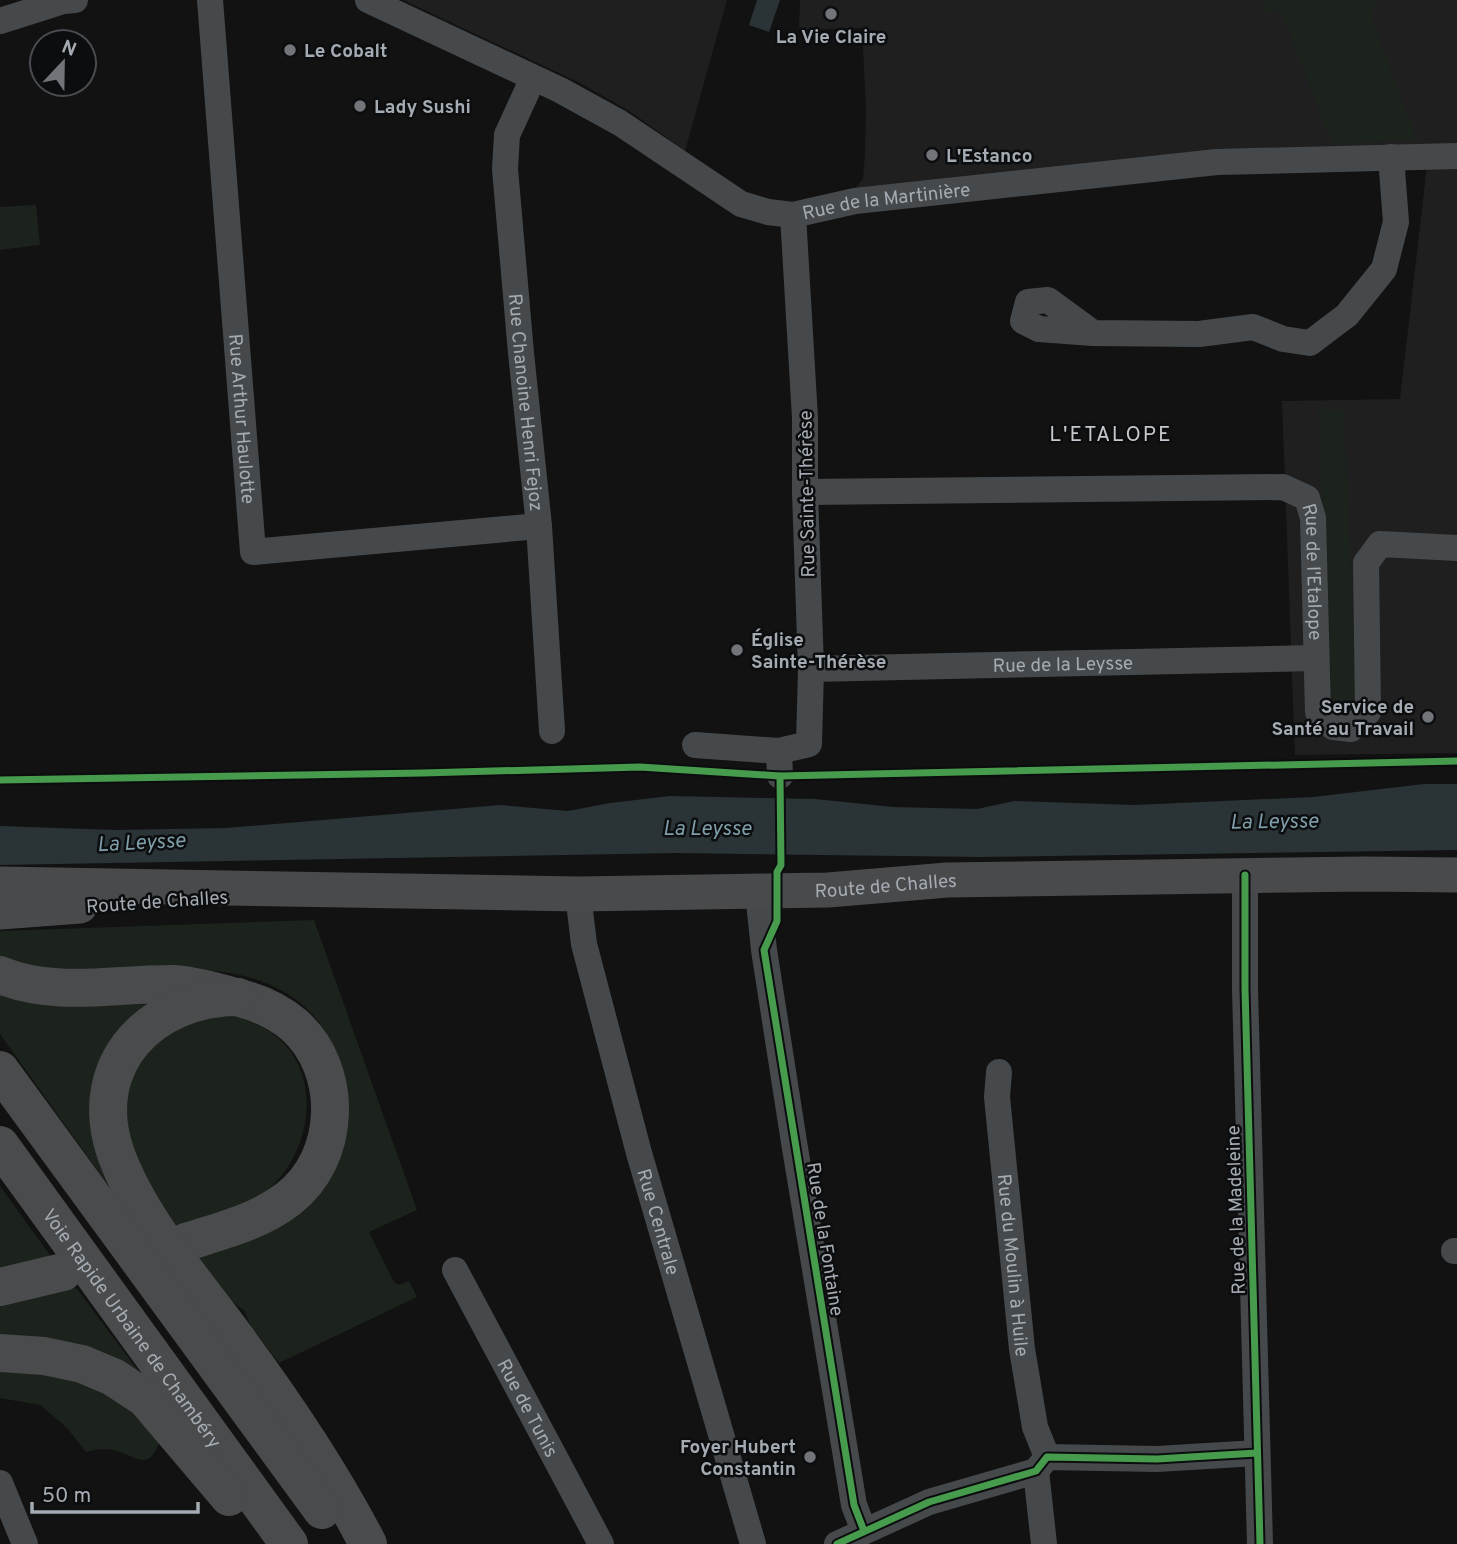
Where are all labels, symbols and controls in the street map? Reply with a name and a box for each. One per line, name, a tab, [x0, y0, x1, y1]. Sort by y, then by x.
marker: La Vie Claire	[823, 6, 839, 22]
place label: La Vie Claire	[776, 26, 886, 50]
north arrow	[28, 28, 98, 98]
text: N	[58, 35, 79, 63]
place label: Le Cobalt	[304, 40, 388, 64]
marker: Le Cobalt	[282, 42, 298, 58]
place label: Lady Sushi	[374, 96, 471, 120]
marker: Lady Sushi	[352, 98, 368, 114]
place label: L'Estanco	[946, 145, 1032, 169]
marker: L'Estanco	[924, 147, 940, 163]
street label: Rue de la Martinière	[800, 179, 972, 227]
street label: Rue Chanoine Henri Fejoz	[502, 293, 547, 513]
street label: Rue Arthur Haulotte	[222, 333, 259, 505]
street label: Rue Sainte-Thérèse	[795, 410, 821, 578]
district label: L'ETALOPE	[1049, 422, 1173, 449]
street label: Rue de l'Etalope	[1295, 501, 1326, 641]
place label: Église Sainte-Thérèse	[751, 628, 886, 675]
marker: Église Sainte-Thérèse	[729, 642, 745, 658]
street label: Rue de la Leysse	[992, 652, 1134, 679]
place label: Service de Santé au Travail	[1271, 696, 1414, 742]
marker: Service de Santé au Travail	[1420, 709, 1436, 725]
water label: La Leysse	[1230, 808, 1320, 837]
water label: La Leysse	[663, 816, 752, 843]
water label: La Leysse	[96, 828, 187, 859]
street label: Route de Challes	[814, 870, 957, 904]
street label: Route de Challes	[85, 886, 229, 920]
street label: Rue de la Madeleine	[1222, 1125, 1252, 1295]
street label: Rue de la Fontaine	[800, 1161, 848, 1318]
street label: Rue Centrale	[630, 1166, 684, 1278]
street label: Rue du Moulin à Huile	[991, 1173, 1033, 1359]
street label: Voie Rapide Urbaine de Chambéry	[36, 1205, 226, 1454]
street label: Rue de Tunis	[491, 1355, 563, 1462]
place label: Foyer Hubert Constantin	[680, 1436, 796, 1482]
marker: Foyer Hubert Constantin	[802, 1449, 818, 1465]
scale bar	[32, 1470, 198, 1514]
text: 50 m	[42, 1483, 91, 1510]

